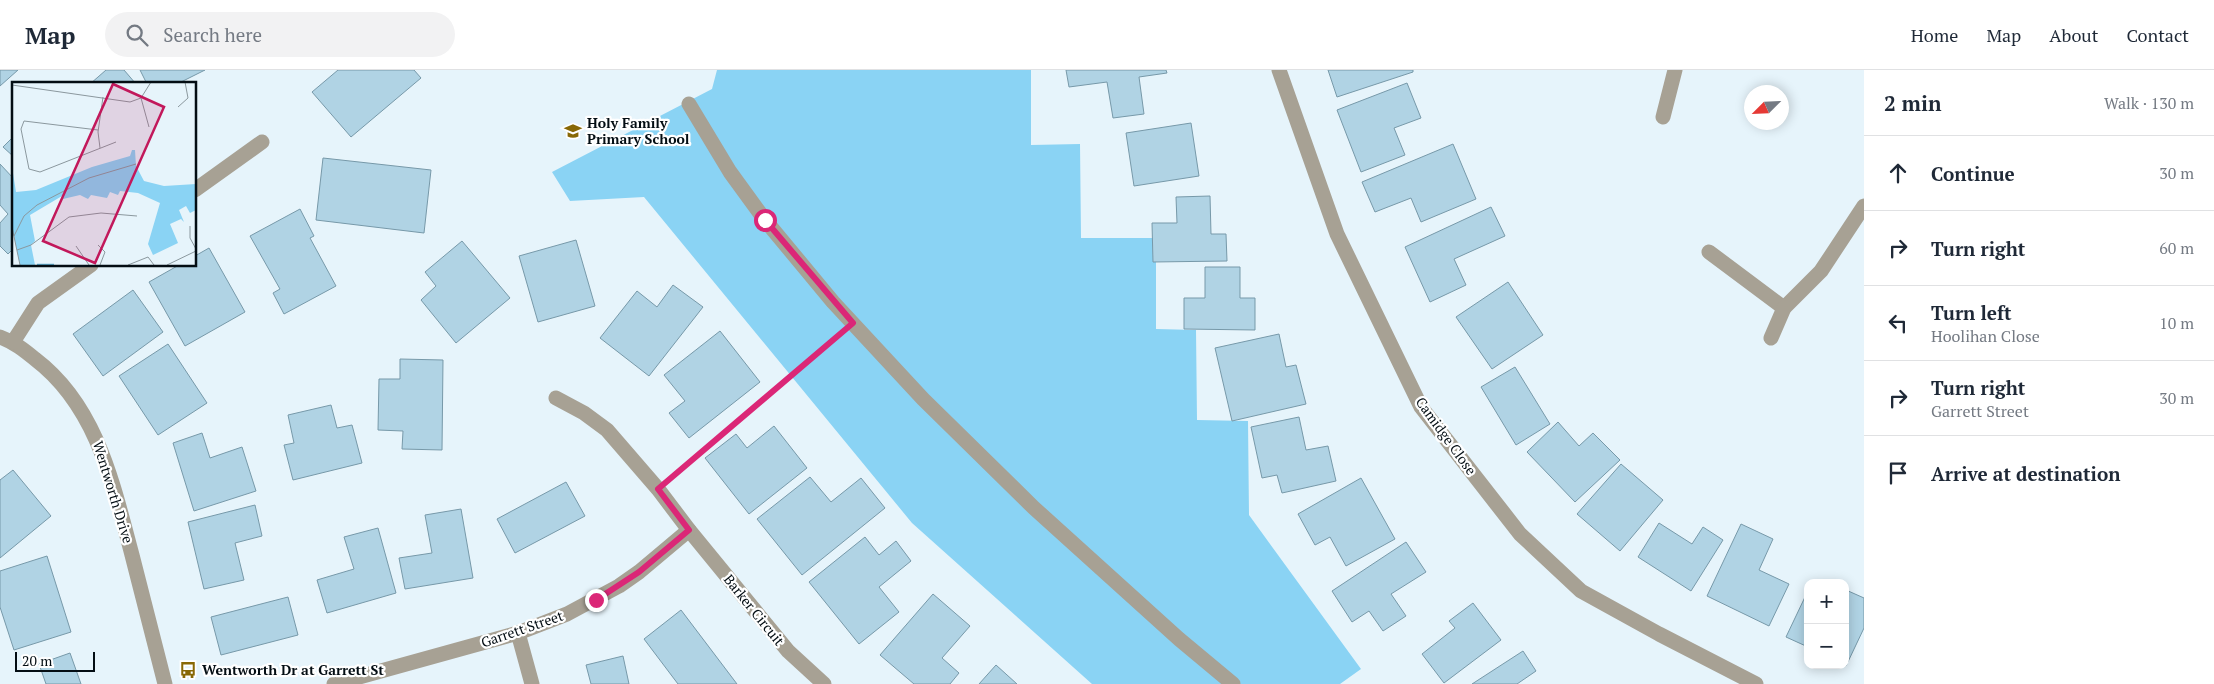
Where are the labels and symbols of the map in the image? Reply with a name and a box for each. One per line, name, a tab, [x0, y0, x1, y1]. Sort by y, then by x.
inset map	[12, 82, 196, 266]
north arrow	[1744, 85, 1789, 130]
place label: Holy Family Primary School	[587, 113, 690, 148]
school or university icon: Holy Family Primary School	[563, 121, 583, 141]
route start	[754, 209, 777, 232]
street label: Camidge Close	[1412, 393, 1481, 479]
street label: Wentworth Drive	[89, 438, 138, 545]
street label: Barker Circuit	[720, 570, 789, 650]
route end	[585, 589, 608, 612]
street label: Garrett Street	[478, 605, 566, 651]
scale bar	[15, 649, 95, 672]
bus stop icon: Wentworth Dr at Garrett St	[178, 660, 198, 680]
place label: Wentworth Dr at Garrett St	[202, 660, 384, 679]

